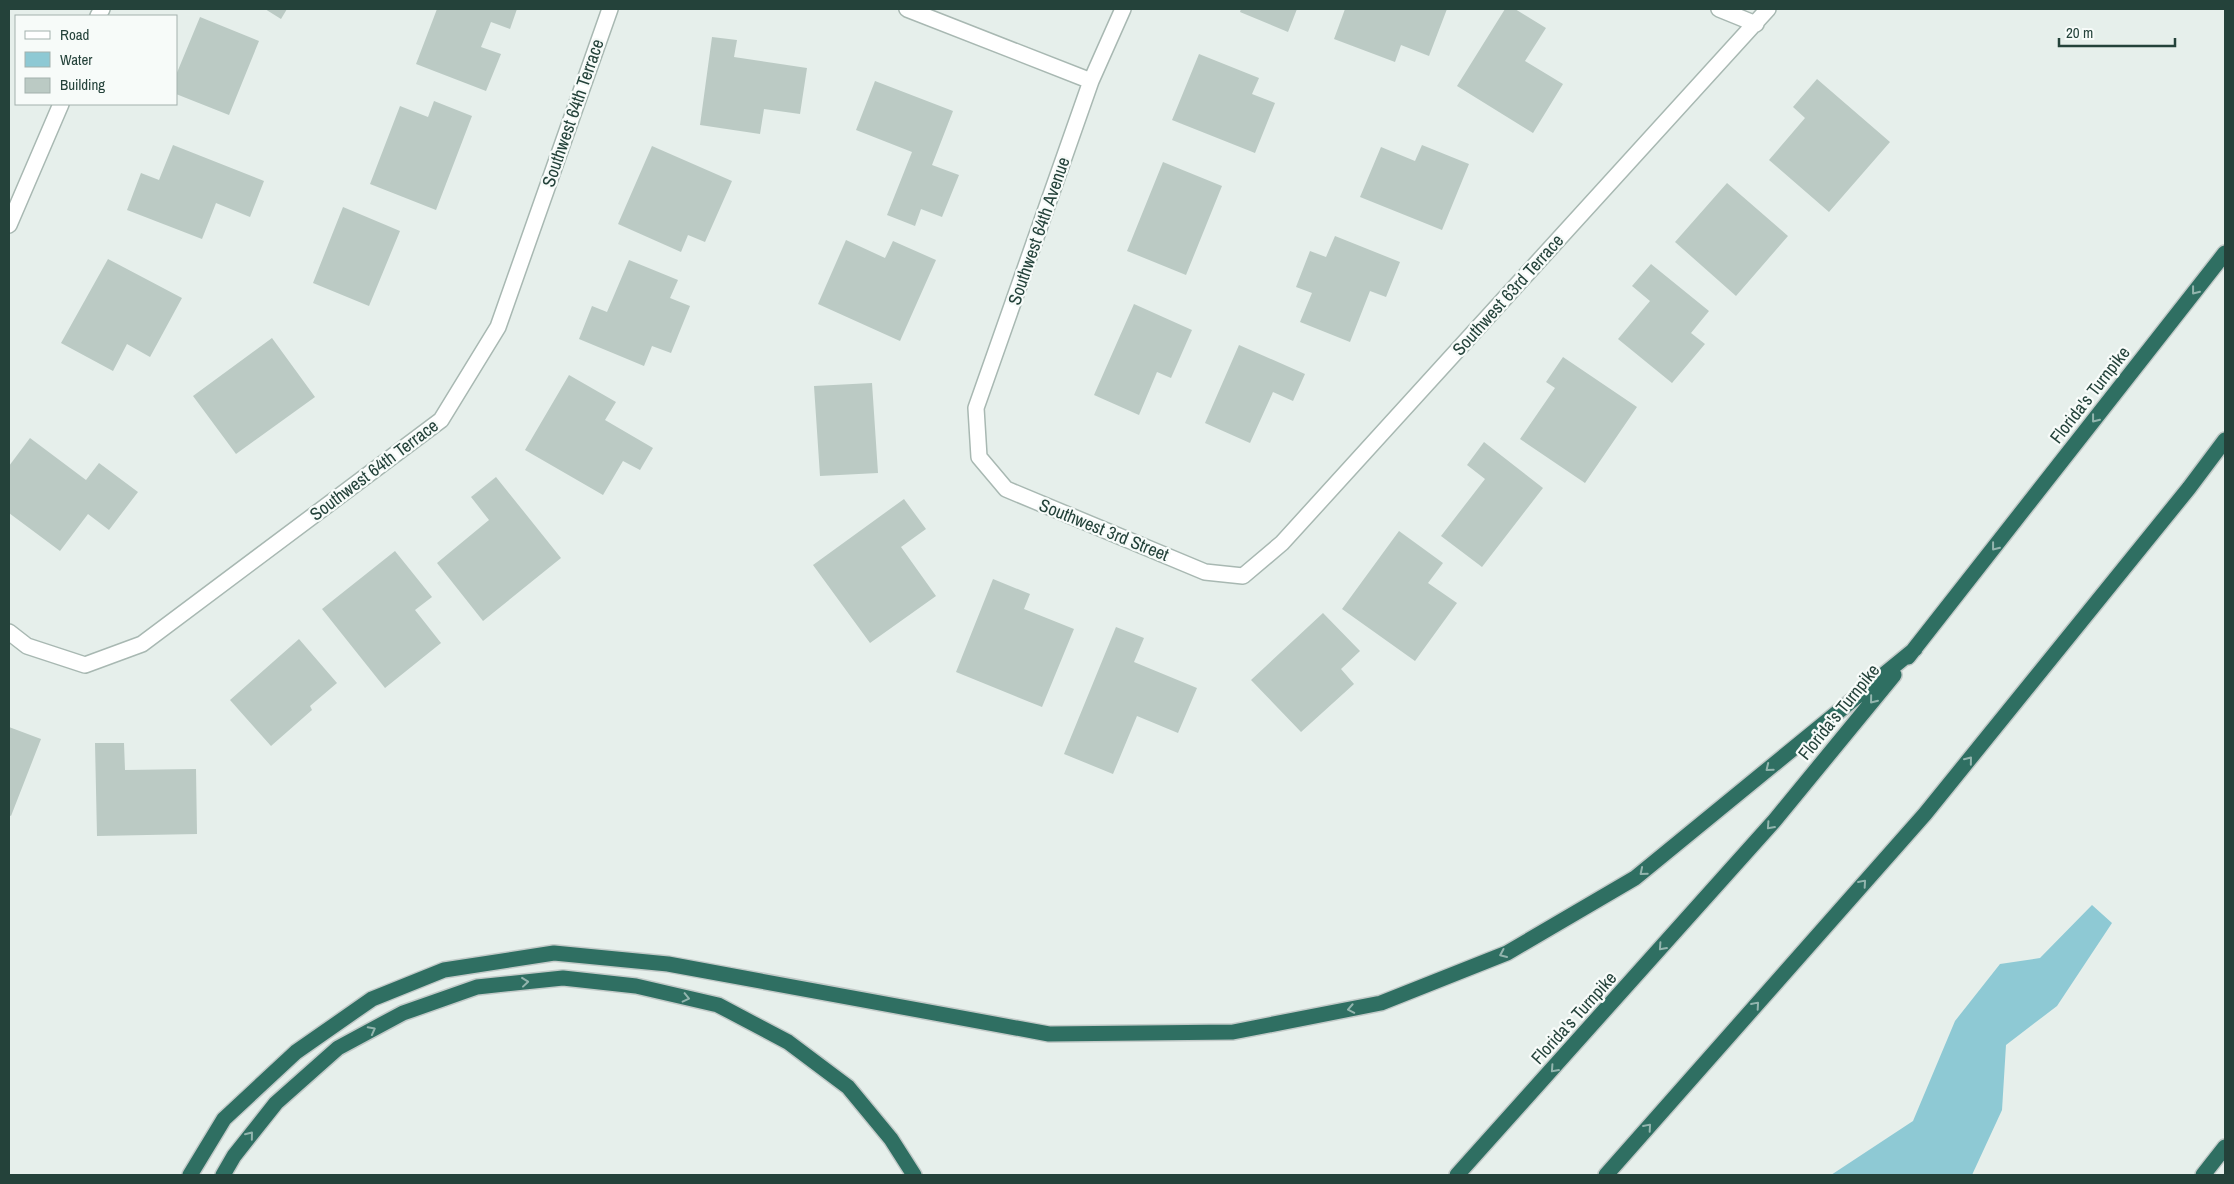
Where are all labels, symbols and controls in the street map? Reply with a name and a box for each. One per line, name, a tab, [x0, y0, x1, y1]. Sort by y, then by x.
legend	[15, 15, 178, 105]
scale bar	[2059, 15, 2175, 47]
text: 20 m	[2066, 22, 2093, 43]
text: Road	[60, 24, 89, 45]
street label: Southwest 64th Terrace	[536, 36, 610, 190]
text: Water	[60, 49, 92, 70]
text: Building	[60, 74, 105, 95]
street label: Southwest 64th Avenue	[1001, 154, 1076, 308]
street label: Southwest 63rd Terrace	[1446, 228, 1569, 361]
one-way arrow	[2193, 285, 2201, 294]
street label: Florida's Turnpike	[2044, 341, 2135, 448]
street label: Southwest 64th Terrace	[304, 413, 443, 526]
one-way arrow	[2092, 413, 2100, 422]
street label: Southwest 3rd Street	[1036, 492, 1173, 567]
one-way arrow	[1992, 541, 2000, 550]
street label: Florida's Turnpike	[1792, 658, 1885, 765]
one-way arrow	[1870, 694, 1878, 703]
one-way arrow	[1963, 756, 1972, 765]
one-way arrow	[1766, 763, 1775, 771]
one-way arrow	[1767, 820, 1776, 829]
one-way arrow	[1640, 866, 1649, 875]
one-way arrow	[1858, 880, 1867, 889]
one-way arrow	[1659, 942, 1668, 951]
one-way arrow	[1499, 947, 1508, 958]
street label: Florida's Turnpike	[1525, 966, 1622, 1069]
one-way arrow	[522, 977, 530, 988]
one-way arrow	[681, 992, 690, 1003]
one-way arrow	[1750, 1002, 1759, 1011]
one-way arrow	[1347, 1003, 1355, 1014]
one-way arrow	[366, 1026, 375, 1036]
one-way arrow	[1551, 1063, 1560, 1072]
one-way arrow	[1643, 1124, 1651, 1133]
one-way arrow	[244, 1132, 252, 1141]

